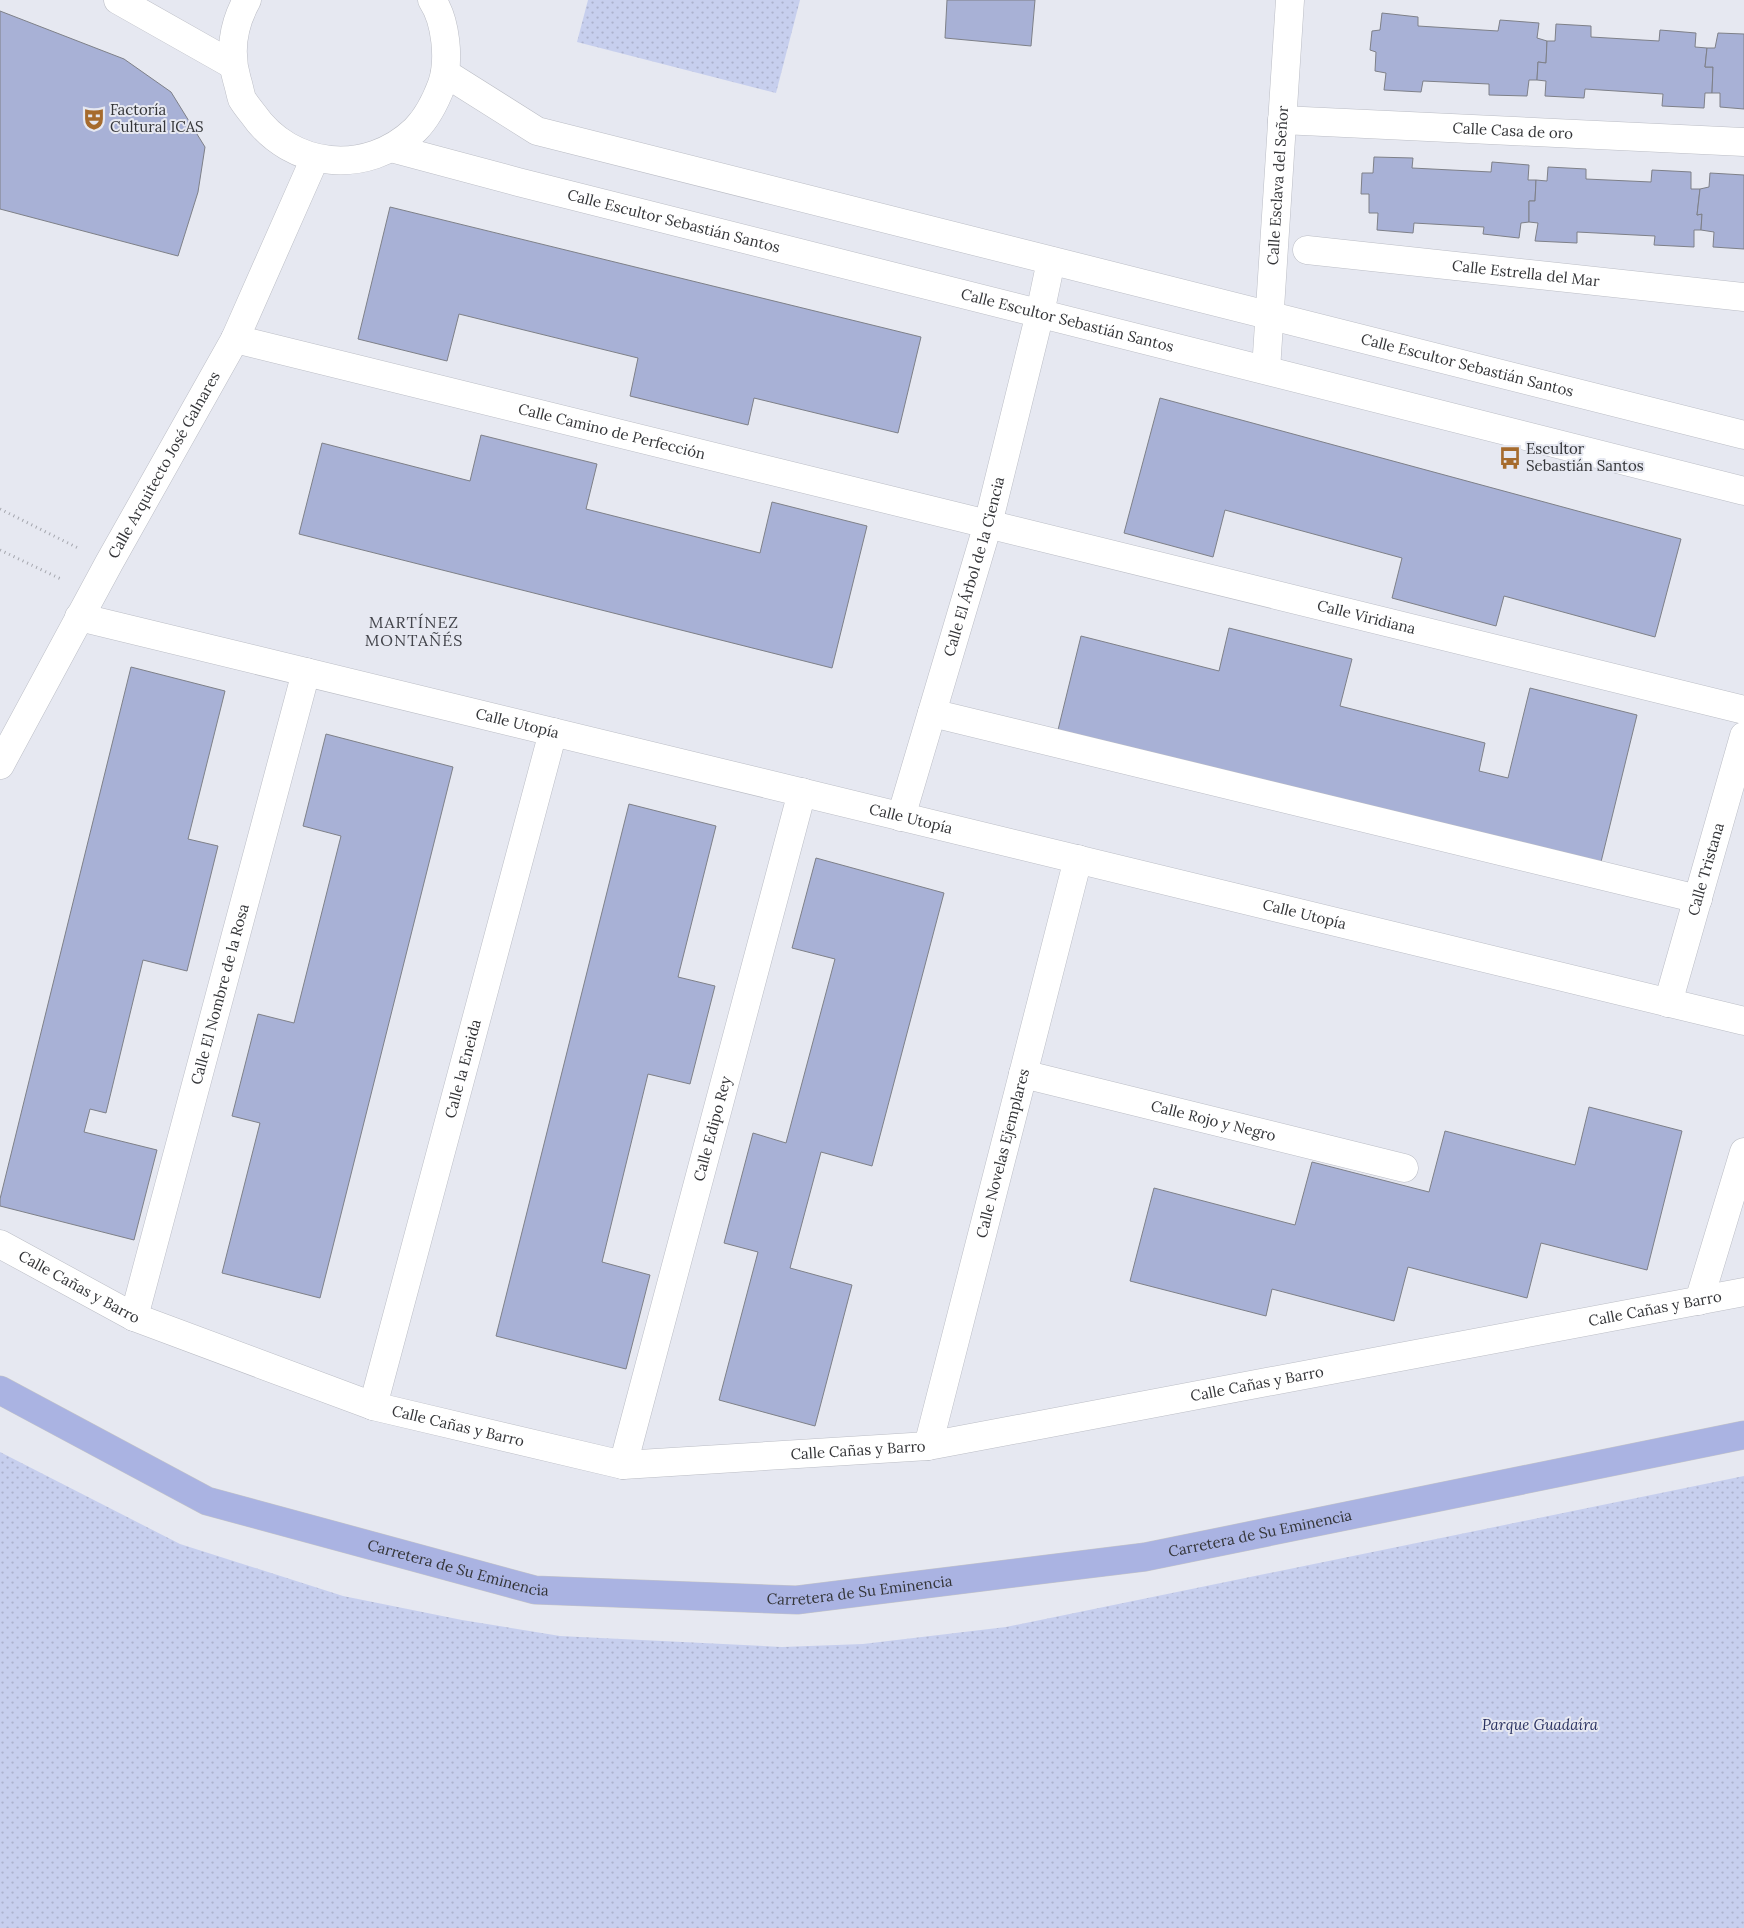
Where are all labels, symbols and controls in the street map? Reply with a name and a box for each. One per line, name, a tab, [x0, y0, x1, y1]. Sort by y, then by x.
place label: Factoría Cultural ICAS	[110, 100, 204, 136]
street label: Calle Esclava del Señor	[1263, 104, 1292, 266]
theatre icon: Factoría Cultural ICAS	[81, 106, 107, 132]
street label: Calle Casa de oro	[1452, 118, 1574, 143]
street label: Calle Escultor Sebastián Santos	[565, 185, 782, 257]
street label: Calle Estrella del Mar	[1451, 256, 1601, 290]
street label: Calle Escultor Sebastián Santos	[959, 284, 1176, 356]
street label: Calle Escultor Sebastián Santos	[1359, 329, 1576, 401]
street label: Calle Arquitecto José Galnares	[104, 368, 224, 562]
street label: Calle Camino de Perfección	[516, 399, 707, 463]
place label: Escultor Sebastián Santos	[1526, 439, 1644, 475]
bus stop icon: Escultor Sebastián Santos	[1497, 445, 1523, 471]
street label: Calle El Árbol de la Ciencia	[939, 474, 1008, 659]
street label: Calle Viridiana	[1315, 595, 1418, 638]
district label: MARTÍNEZ MONTAÑÉS	[365, 612, 463, 650]
street label: Calle Utopía	[474, 704, 561, 742]
street label: Calle Utopía	[867, 799, 955, 838]
street label: Calle Tristana	[1683, 820, 1728, 918]
street label: Calle Utopía	[1261, 895, 1348, 933]
street label: Calle El Nombre de la Rosa	[186, 901, 253, 1087]
street label: Calle la Eneida	[440, 1017, 485, 1120]
street label: Calle Novelas Ejemplares	[972, 1067, 1033, 1240]
street label: Calle Edipo Rey	[689, 1074, 735, 1183]
street label: Calle Rojo y Negro	[1149, 1096, 1278, 1145]
street label: Calle Cañas y Barro	[15, 1246, 142, 1327]
street label: Calle Cañas y Barro	[1587, 1286, 1723, 1330]
street label: Calle Cañas y Barro	[1189, 1361, 1325, 1405]
street label: Calle Cañas y Barro	[390, 1401, 526, 1450]
street label: Calle Cañas y Barro	[790, 1436, 926, 1464]
street label: Carretera de Su Eminencia	[1166, 1505, 1354, 1561]
street label: Carretera de Su Eminencia	[365, 1535, 549, 1600]
street label: Carretera de Su Eminencia	[766, 1571, 954, 1609]
park label: Parque Guadaíra	[1482, 1715, 1599, 1734]

